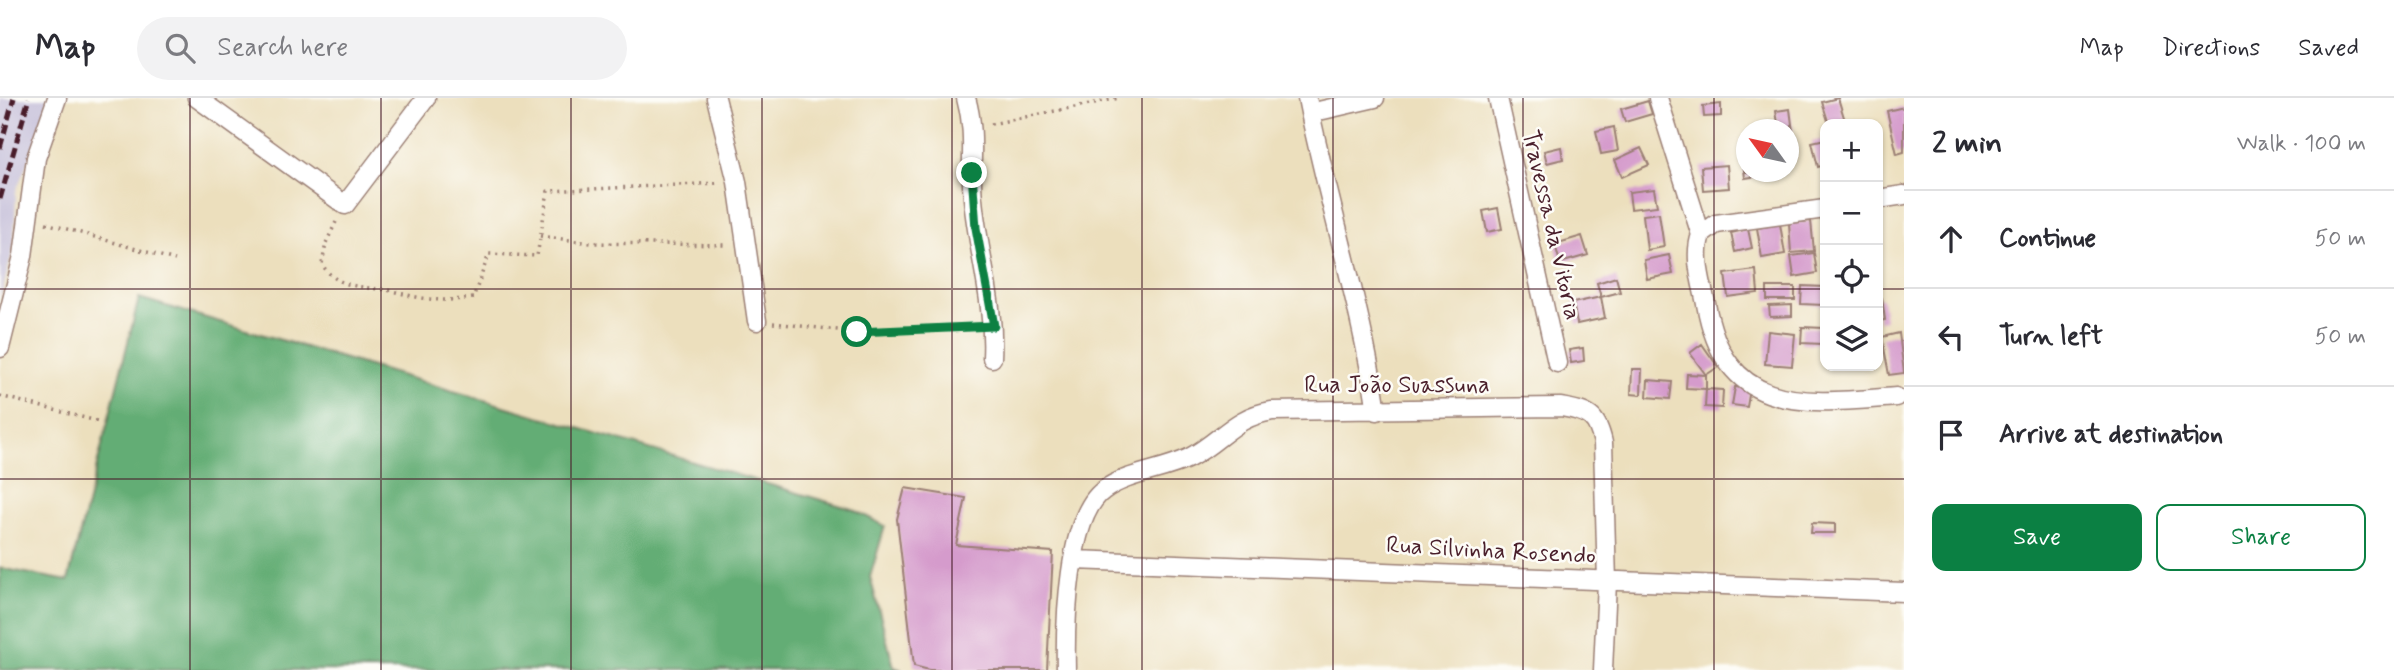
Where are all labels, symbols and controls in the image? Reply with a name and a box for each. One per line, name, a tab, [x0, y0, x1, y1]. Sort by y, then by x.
search box	[137, 17, 627, 80]
text: Map	[35, 26, 95, 70]
icon: search	[161, 29, 199, 67]
text: Search here	[217, 31, 348, 65]
text: Map	[2080, 33, 2124, 64]
text: Directions	[2162, 33, 2260, 64]
text: Saved	[2298, 33, 2359, 64]
north arrow	[1736, 119, 1799, 182]
map controls	[1820, 119, 1883, 371]
button: +	[1820, 119, 1883, 182]
text: 2 min	[1932, 124, 2002, 163]
street label: Travessa da Vitoria	[1514, 127, 1588, 323]
text: Walk · 100 m	[2237, 129, 2366, 159]
route end	[956, 157, 987, 188]
button: −	[1820, 182, 1883, 245]
icon: ahead	[1932, 220, 1970, 258]
text: Continue	[1999, 222, 2096, 256]
text: 50 m	[2315, 224, 2366, 254]
button: locate	[1820, 245, 1883, 308]
button: layers	[1820, 308, 1883, 371]
route start	[841, 316, 872, 347]
icon: left	[1932, 318, 1970, 356]
text: Turn left	[1999, 320, 2103, 354]
text: 50 m	[2315, 322, 2366, 352]
street label: Rua João Suassuna	[1304, 370, 1490, 401]
icon: arrive	[1932, 416, 1970, 454]
text: Arrive at destination	[1999, 418, 2223, 452]
button: Save	[1932, 504, 2142, 571]
button: Share	[2156, 504, 2366, 571]
street label: Rua Silvinha Rosendo	[1385, 530, 1597, 572]

